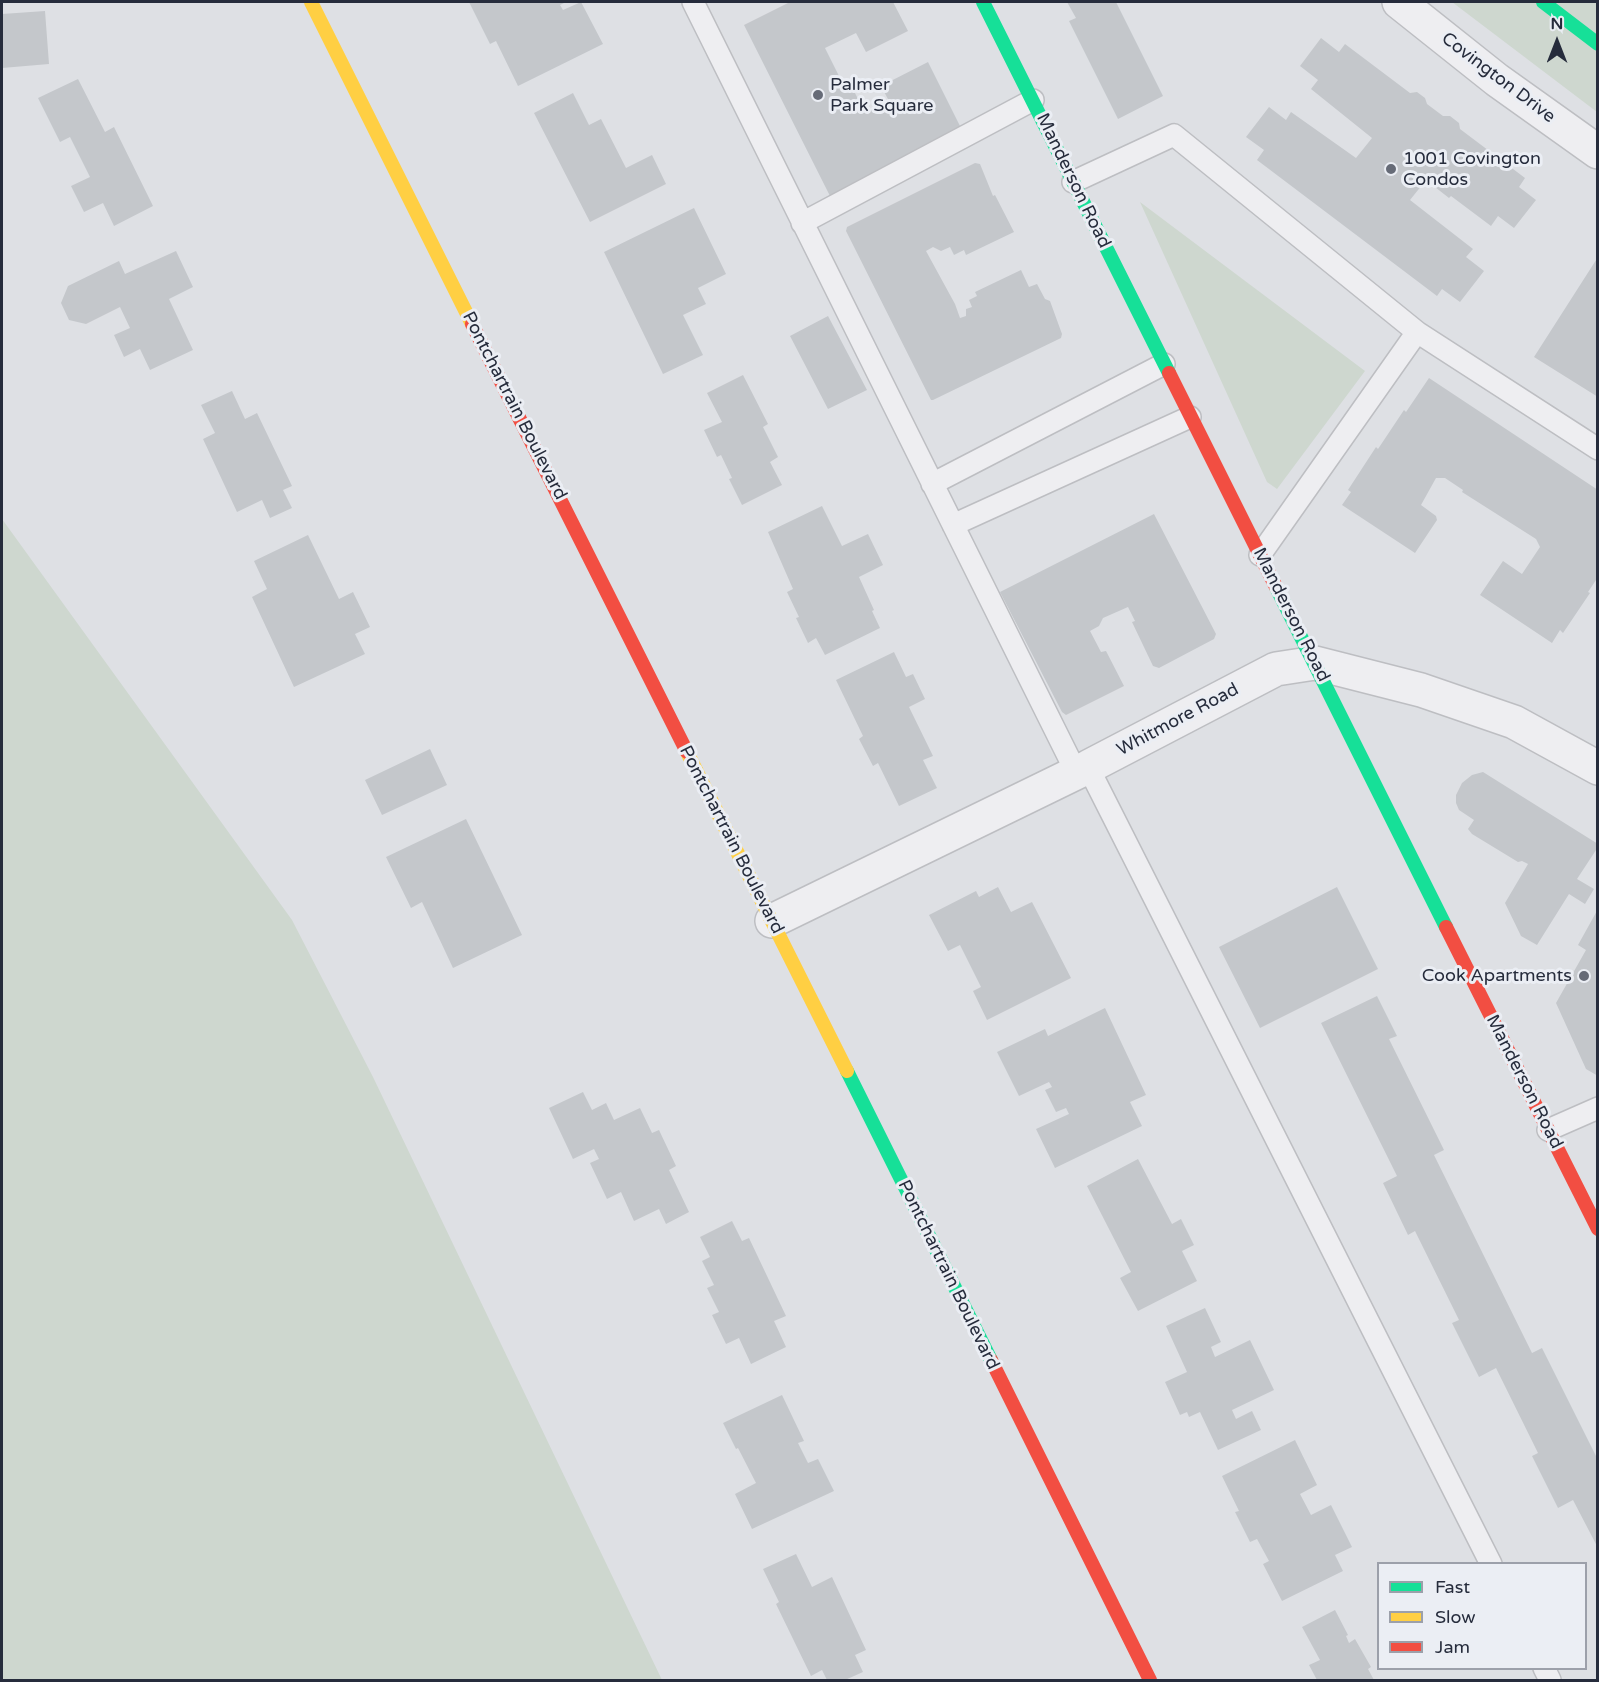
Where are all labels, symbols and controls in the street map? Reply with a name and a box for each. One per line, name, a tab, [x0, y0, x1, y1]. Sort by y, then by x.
north arrow	[1527, 12, 1587, 72]
text: N	[1551, 14, 1563, 34]
street label: Covington Drive	[1437, 28, 1559, 128]
place label: Palmer Park Square	[830, 74, 933, 116]
marker: Palmer Park Square	[811, 88, 825, 102]
street label: Manderson Road	[1031, 110, 1115, 252]
place label: 1001 Covington Condos	[1403, 148, 1541, 190]
marker: 1001 Covington Condos	[1384, 162, 1398, 176]
street label: Pontchartrain Boulevard	[457, 308, 571, 504]
street label: Manderson Road	[1248, 544, 1334, 686]
street label: Whitmore Road	[1113, 679, 1243, 761]
street label: Pontchartrain Boulevard	[674, 742, 788, 938]
place label: Cook Apartments	[1422, 965, 1572, 987]
marker: Cook Apartments	[1577, 969, 1591, 983]
street label: Manderson Road	[1481, 1011, 1567, 1153]
street label: Pontchartrain Boulevard	[893, 1177, 1003, 1373]
legend	[1377, 1562, 1587, 1670]
text: Fast	[1435, 1576, 1470, 1598]
text: Slow	[1435, 1606, 1476, 1628]
text: Jam	[1435, 1636, 1470, 1658]

